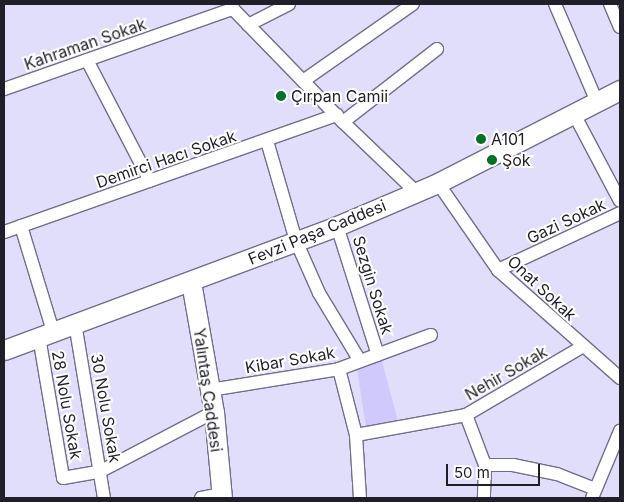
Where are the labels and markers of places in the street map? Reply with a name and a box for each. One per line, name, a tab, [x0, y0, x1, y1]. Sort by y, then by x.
place label: Çırpan Camii	[291, 86, 388, 106]
marker: Çırpan Camii	[275, 90, 287, 102]
place label: A101	[491, 129, 525, 149]
marker: A101	[475, 133, 487, 145]
place label: Şok	[502, 150, 531, 170]
marker: Şok	[486, 154, 498, 166]

